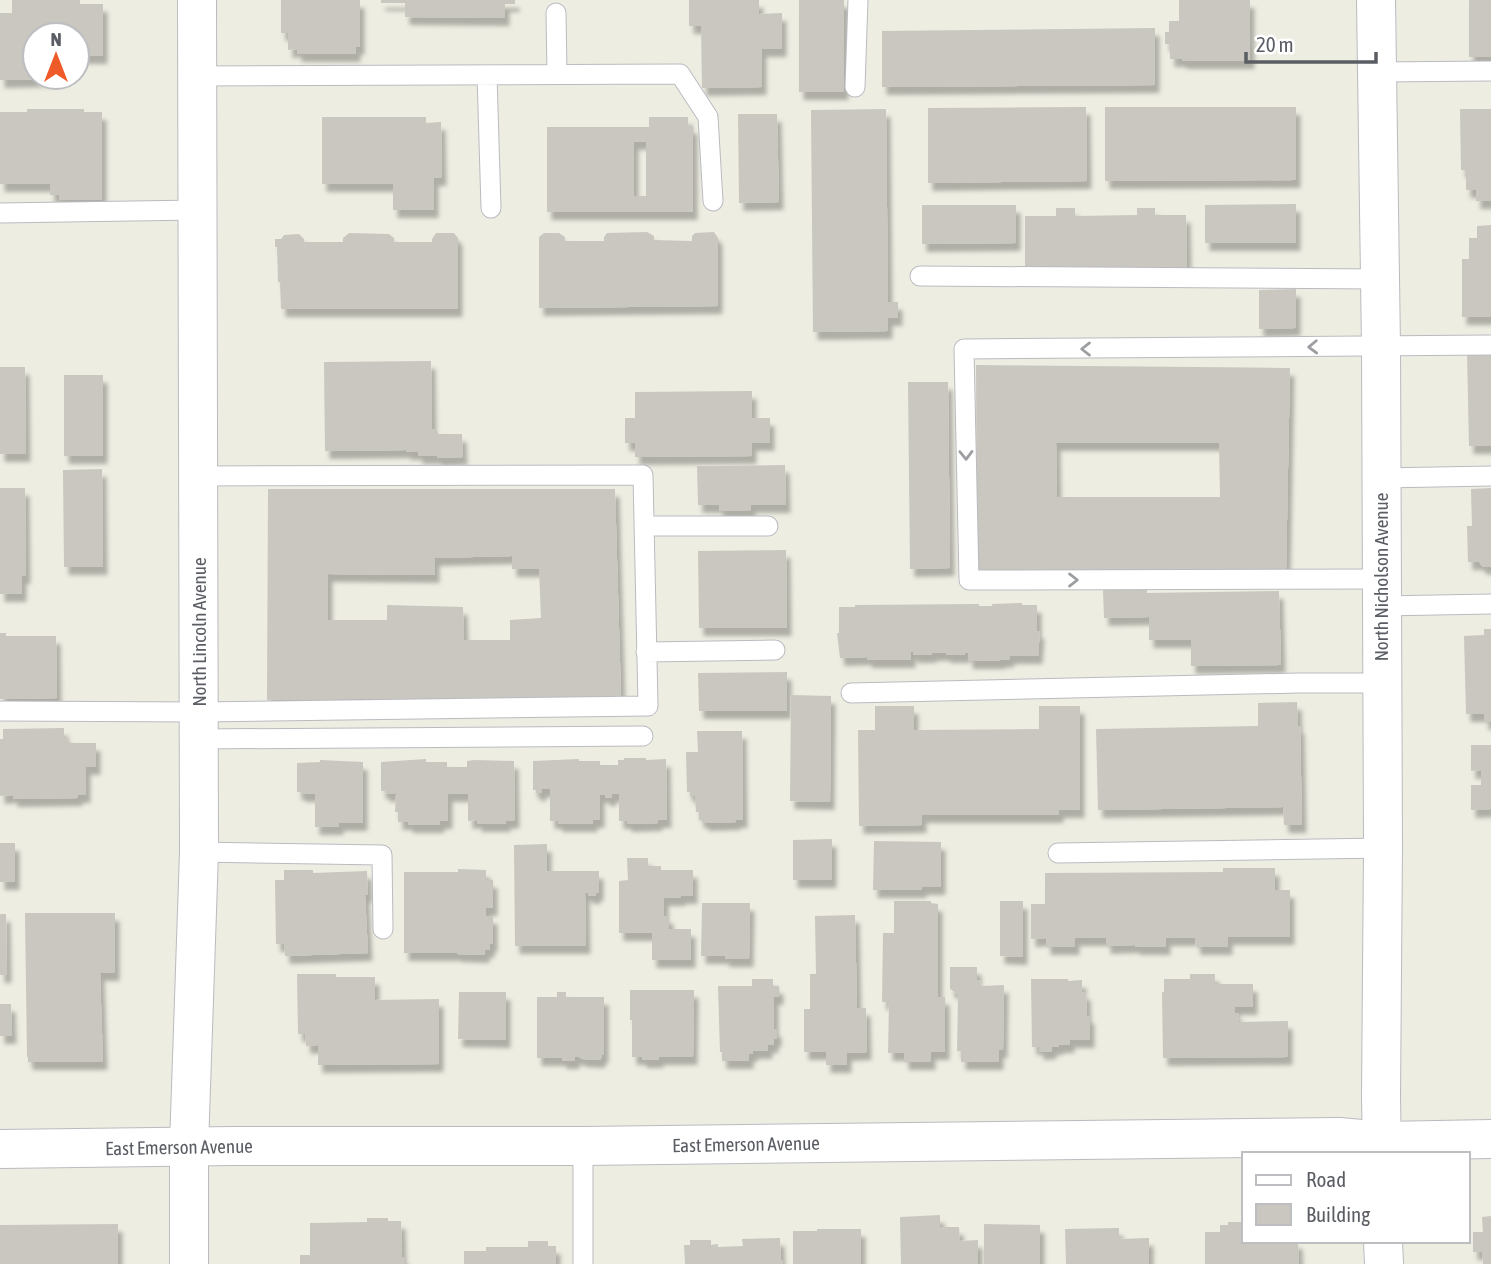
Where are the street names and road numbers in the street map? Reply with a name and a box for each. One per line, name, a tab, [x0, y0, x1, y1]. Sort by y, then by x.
street label: North Nicholson Avenue	[1370, 493, 1392, 661]
street label: North Lincoln Avenue	[188, 557, 210, 707]
street label: East Emerson Avenue	[672, 1132, 820, 1156]
street label: East Emerson Avenue	[105, 1135, 253, 1159]

